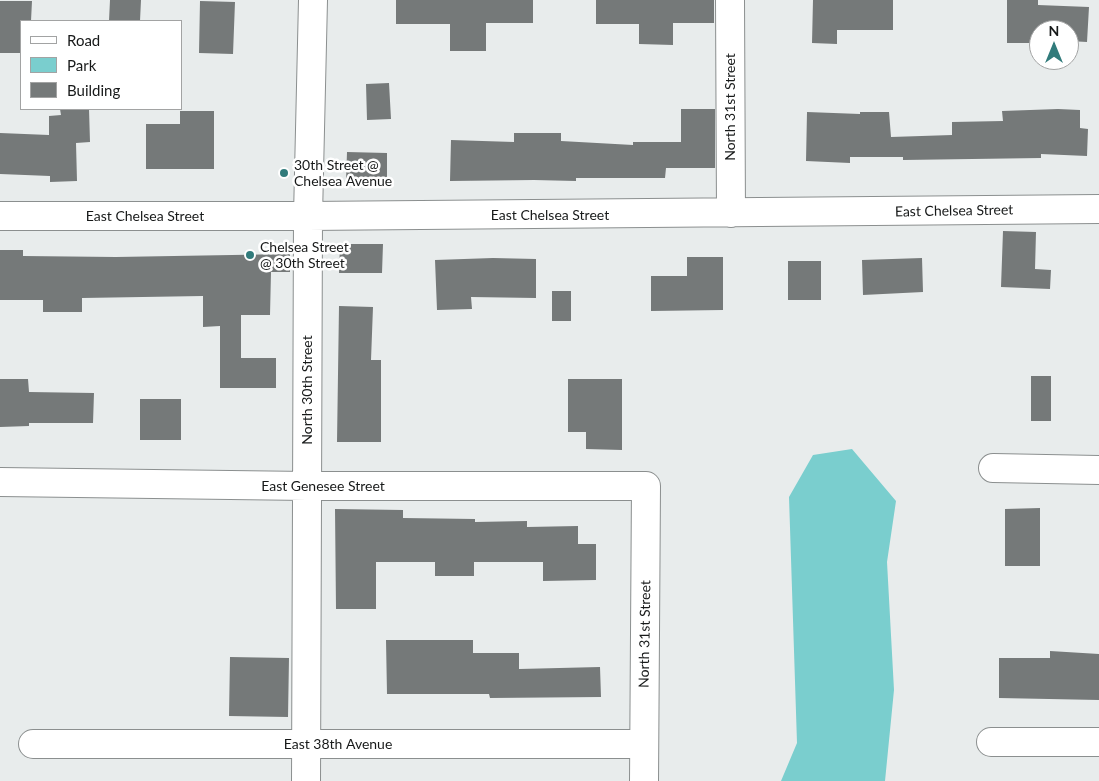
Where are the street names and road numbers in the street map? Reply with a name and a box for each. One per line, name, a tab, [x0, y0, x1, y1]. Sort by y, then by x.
street label: North 31st Street	[722, 53, 738, 161]
street label: East Chelsea Street	[895, 202, 1013, 220]
street label: East Chelsea Street	[491, 207, 609, 223]
street label: East Chelsea Street	[86, 208, 204, 224]
street label: North 30th Street	[299, 335, 315, 445]
street label: East Genesee Street	[261, 478, 385, 494]
street label: North 31st Street	[636, 580, 654, 688]
street label: East 38th Avenue	[284, 736, 392, 752]

